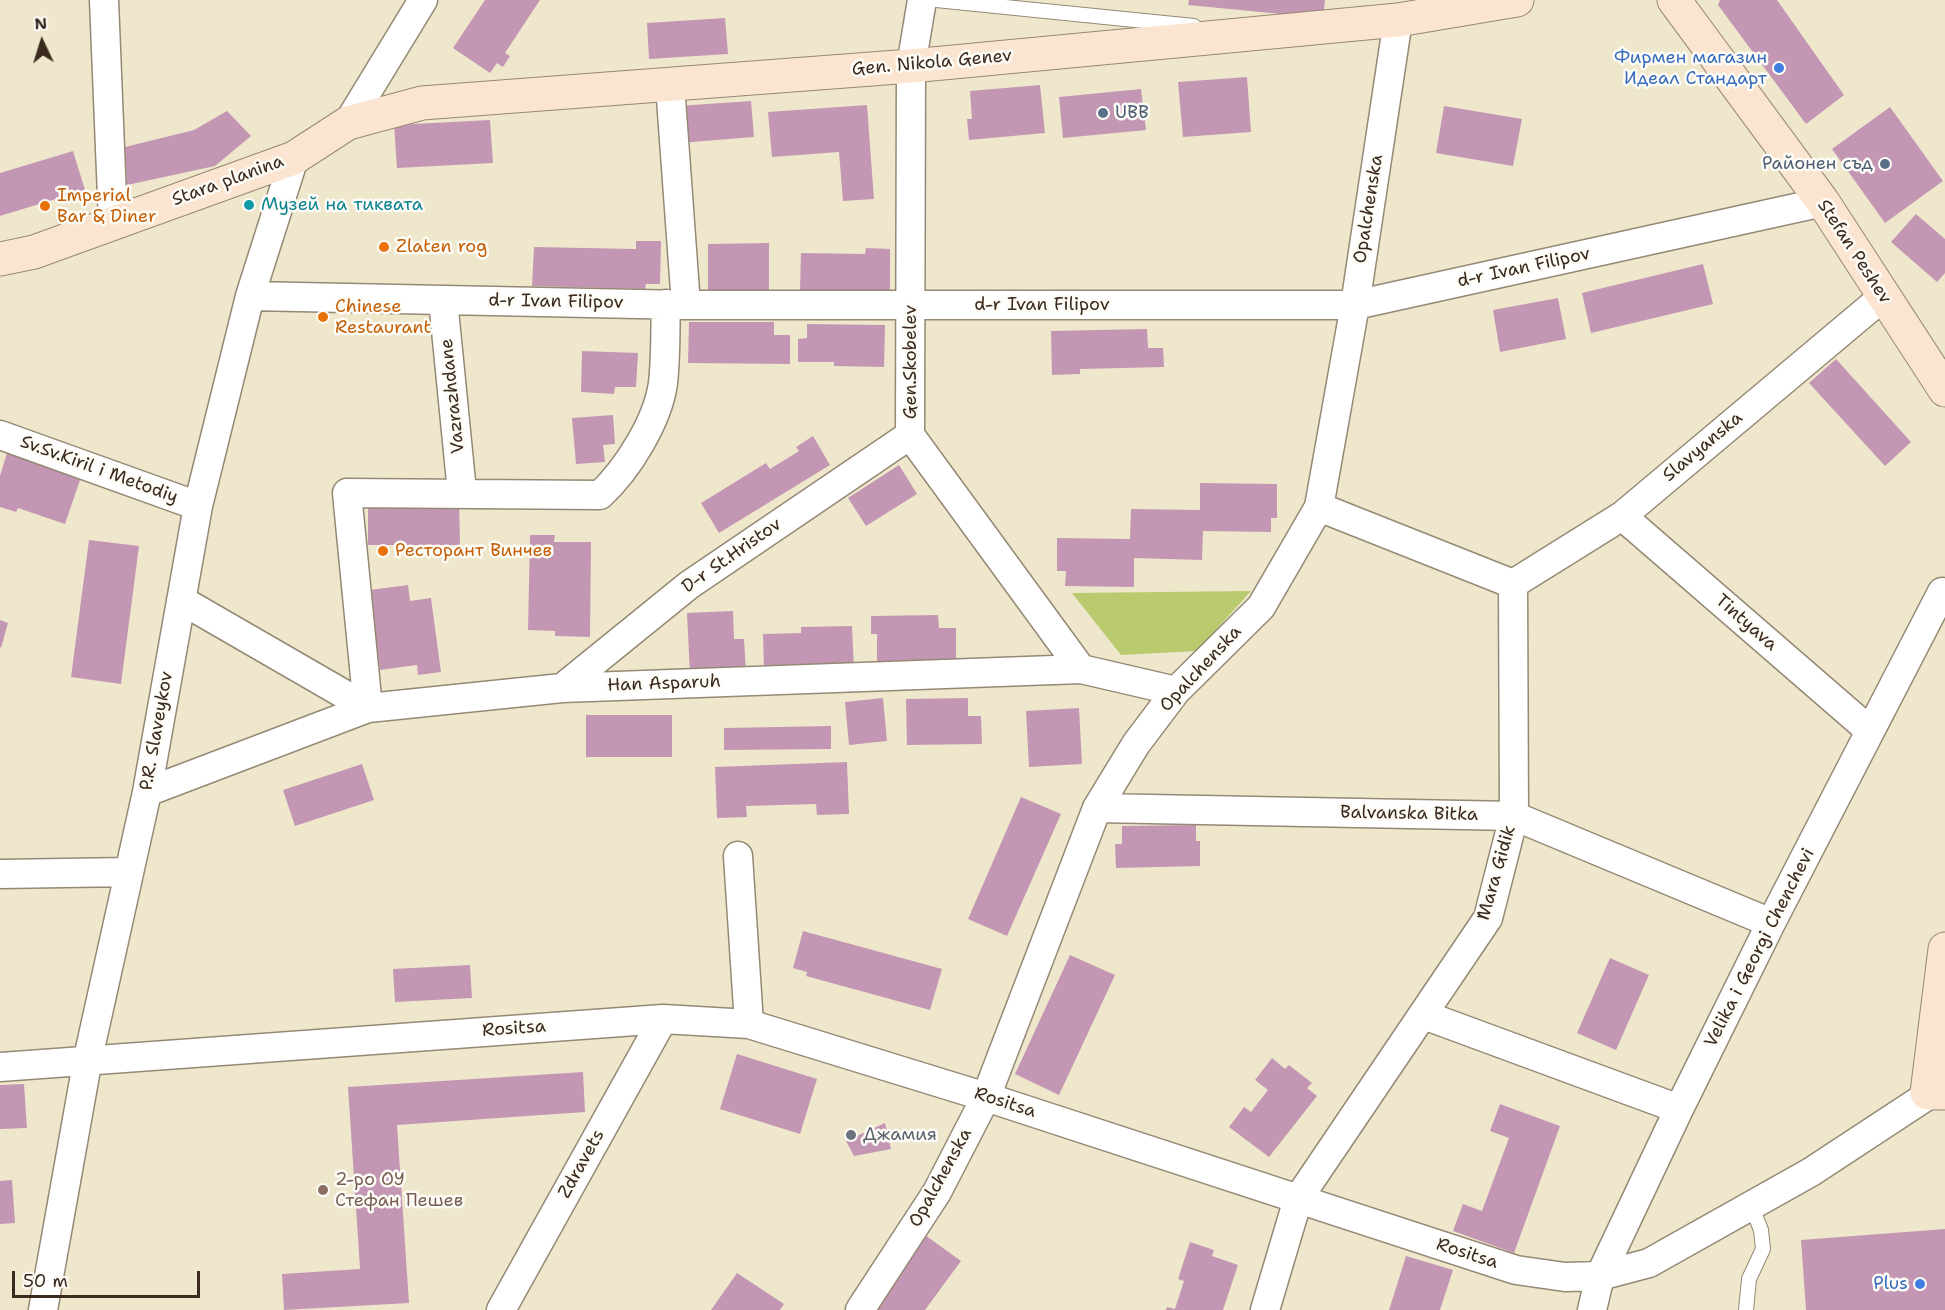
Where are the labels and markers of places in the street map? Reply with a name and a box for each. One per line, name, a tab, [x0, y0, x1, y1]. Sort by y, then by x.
place label: Фирмен магазин Идеал Стандарт	[1614, 47, 1767, 90]
marker: Фирмен магазин Идеал Стандарт	[1772, 61, 1786, 75]
place label: UBB	[1115, 102, 1149, 124]
marker: UBB	[1096, 106, 1110, 120]
place label: Районен съд	[1762, 153, 1873, 175]
marker: Районен съд	[1878, 157, 1892, 171]
place label: Imperial Bar & Diner	[57, 185, 156, 228]
place label: Музей на тиквата	[261, 194, 423, 216]
marker: Музей на тиквата	[242, 198, 256, 212]
marker: Imperial Bar & Diner	[38, 199, 52, 213]
place label: Zlaten rog	[396, 236, 487, 258]
marker: Zlaten rog	[377, 240, 391, 254]
place label: Chinese Restaurant	[335, 296, 431, 338]
marker: Chinese Restaurant	[316, 310, 330, 324]
place label: Ресторант Винчев	[395, 540, 552, 562]
marker: Ресторант Винчев	[376, 544, 390, 558]
place label: Джамия	[863, 1124, 937, 1146]
marker: Джамия	[844, 1128, 858, 1142]
place label: 2-ро ОУ Стефан Пешев	[335, 1169, 463, 1212]
marker: 2-ро ОУ Стефан Пешев	[316, 1183, 330, 1197]
place label: Plus	[1873, 1273, 1908, 1295]
marker: Plus	[1913, 1277, 1927, 1291]

